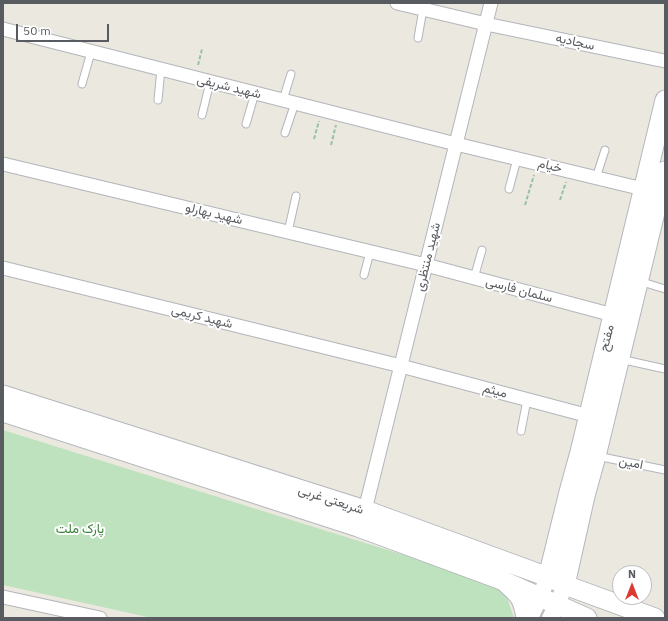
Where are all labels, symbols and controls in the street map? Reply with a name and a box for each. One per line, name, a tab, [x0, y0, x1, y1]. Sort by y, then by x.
scale bar	[18, 16, 111, 42]
text: 50 m	[23, 23, 51, 38]
street label: سجادیه	[554, 30, 596, 54]
street label: شهید شریفی	[195, 71, 263, 103]
street label: خیام	[536, 155, 564, 177]
street label: شهید بهارلو	[184, 200, 244, 228]
street label: شهید منتظری	[412, 221, 444, 293]
street label: سلمان فارسی	[484, 274, 554, 306]
street label: شهید کریمی	[170, 302, 234, 332]
street label: مفتح	[596, 323, 618, 353]
street label: میثم	[481, 380, 509, 402]
street label: امین	[617, 453, 645, 473]
street label: شریعتی غربی	[296, 482, 366, 518]
park label: پارک ملت	[56, 521, 104, 537]
north arrow	[612, 565, 652, 605]
text: N	[628, 567, 636, 581]

